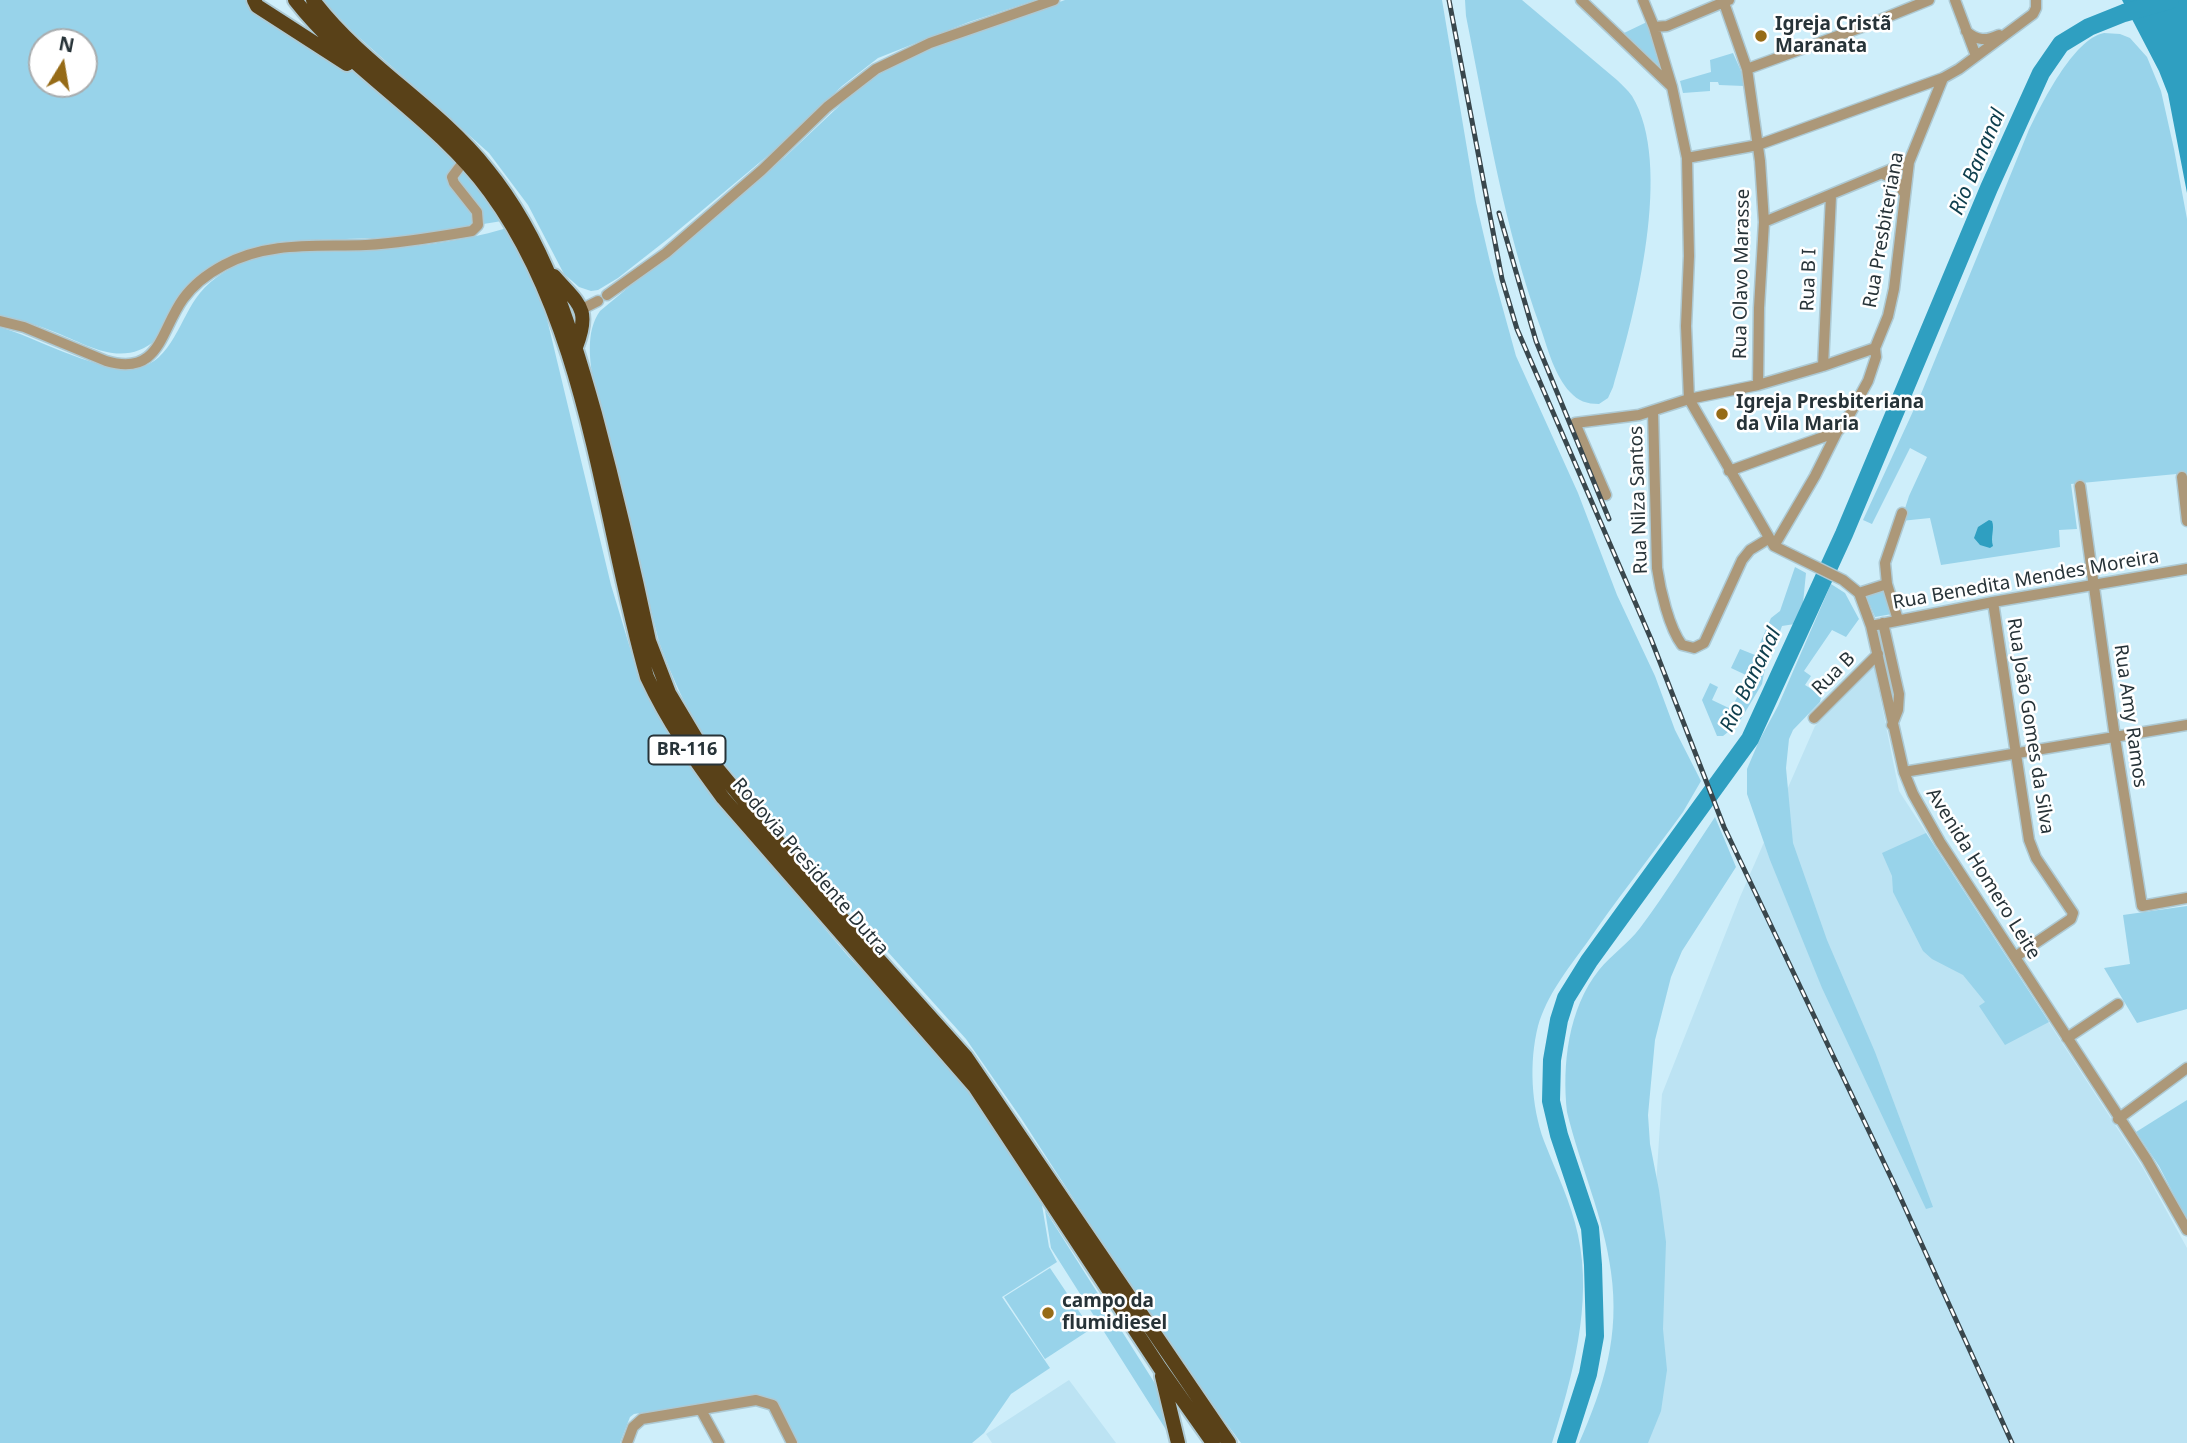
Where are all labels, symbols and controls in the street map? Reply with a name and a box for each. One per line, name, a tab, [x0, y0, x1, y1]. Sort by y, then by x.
place label: Igreja Cristã Maranata	[1775, 14, 1891, 58]
north arrow	[28, 28, 98, 98]
marker: Igreja Cristã Maranata	[1753, 28, 1769, 44]
text: N	[57, 30, 77, 59]
water label: Rio Bananal	[1944, 105, 2012, 219]
street label: Rua Presbiteriana	[1859, 150, 1909, 310]
street label: Rua Olavo Marasse	[1729, 189, 1755, 359]
street label: Rua B I	[1797, 248, 1821, 312]
place label: Igreja Presbiteriana da Vila Maria	[1736, 392, 1924, 436]
marker: Igreja Presbiteriana da Vila Maria	[1714, 406, 1730, 422]
street label: Rua Nilza Santos	[1625, 426, 1653, 574]
street label: Rua Benedita Mendes Moreira	[1891, 545, 2161, 615]
street label: Rua João Gomes da Silva	[2002, 616, 2058, 836]
water label: Rio Bananal	[1715, 624, 1787, 736]
street label: Rua Amy Ramos	[2109, 643, 2151, 789]
street label: Rua B	[1808, 648, 1860, 700]
road number: BR-116	[648, 736, 726, 764]
street label: Rodovia Presidente Dutra	[727, 774, 893, 960]
street label: Avenida Homero Leite	[1921, 784, 2045, 964]
place label: campo da flumidiesel	[1062, 1291, 1167, 1335]
marker: campo da flumidiesel	[1040, 1305, 1056, 1321]

